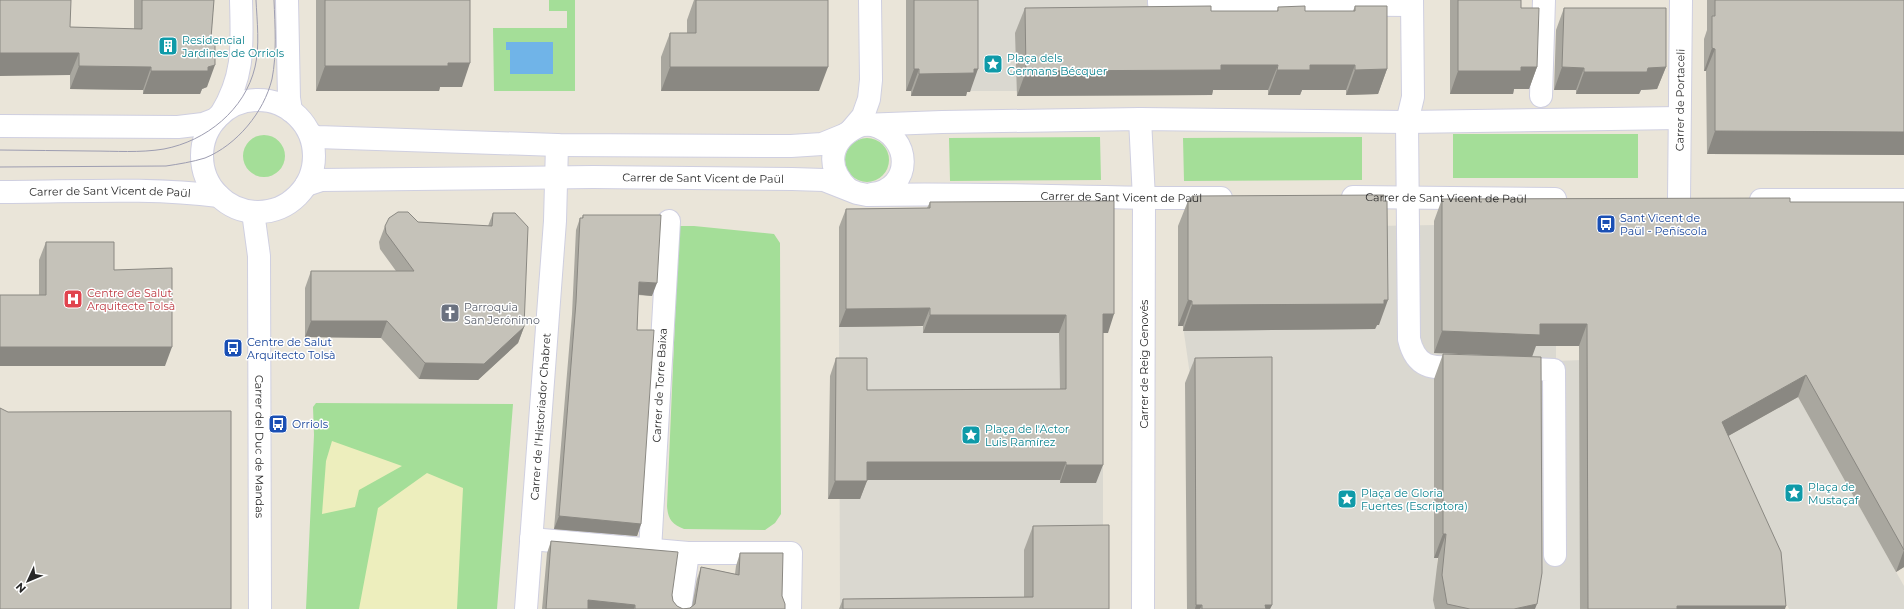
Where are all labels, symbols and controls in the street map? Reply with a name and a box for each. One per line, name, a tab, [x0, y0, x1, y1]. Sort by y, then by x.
place label: Residencial Jardines de Orriols	[181, 33, 285, 60]
building icon: Residencial Jardines de Orriols	[157, 35, 179, 57]
street label: Carrer de Portaceli	[1672, 49, 1688, 151]
place label: Plaça dels Germans Bécquer	[1007, 51, 1107, 78]
place icon: Plaça dels Germans Bécquer	[982, 53, 1004, 75]
street label: Carrer de Sant Vicent de Paül	[622, 170, 784, 186]
street label: Carrer de Sant Vicent de Paül	[29, 184, 191, 200]
street label: Carrer de Sant Vicent de Paül	[1041, 189, 1202, 205]
street label: Carrer de Sant Vicent de Paül	[1365, 190, 1527, 206]
place label: Sant Vicent de Paül - Peñíscola	[1620, 211, 1707, 238]
bus stop icon: Sant Vicent de Paül - Peñíscola	[1595, 213, 1617, 235]
place label: Centre de Salut Arquitecte Tolsà	[87, 286, 175, 313]
hospital icon: Centre de Salut Arquitecte Tolsà	[62, 288, 84, 310]
street label: Carrer de Reig Genovés	[1137, 299, 1151, 428]
place label: Parroquia San Jerónimo	[464, 300, 540, 327]
church icon: Parroquia San Jerónimo	[439, 302, 461, 324]
street label: Carrer de Torre Baixa	[649, 328, 670, 443]
street label: Carrer de l'Historiador Chabret	[527, 332, 554, 501]
place label: Centre de Salut Arquitecto Tolsà	[247, 335, 336, 362]
bus stop icon: Centre de Salut Arquitecto Tolsà	[222, 337, 244, 359]
street label: Carrer del Duc de Mandas	[252, 375, 267, 519]
bus stop icon: Orriols	[267, 413, 289, 435]
place label: Orriols	[292, 417, 329, 431]
place label: Plaça de l'Actor Luis Ramírez	[985, 422, 1069, 449]
place icon: Plaça de l'Actor Luis Ramírez	[960, 424, 982, 446]
place label: Plaça de Mustaçaf	[1808, 480, 1860, 507]
place icon: Plaça de Mustaçaf	[1783, 482, 1805, 504]
place label: Plaça de Gloria Fuertes (Escriptora)	[1361, 486, 1468, 513]
place icon: Plaça de Gloria Fuertes (Escriptora)	[1336, 488, 1358, 510]
north arrow	[8, 561, 48, 601]
text: N	[13, 580, 29, 596]

